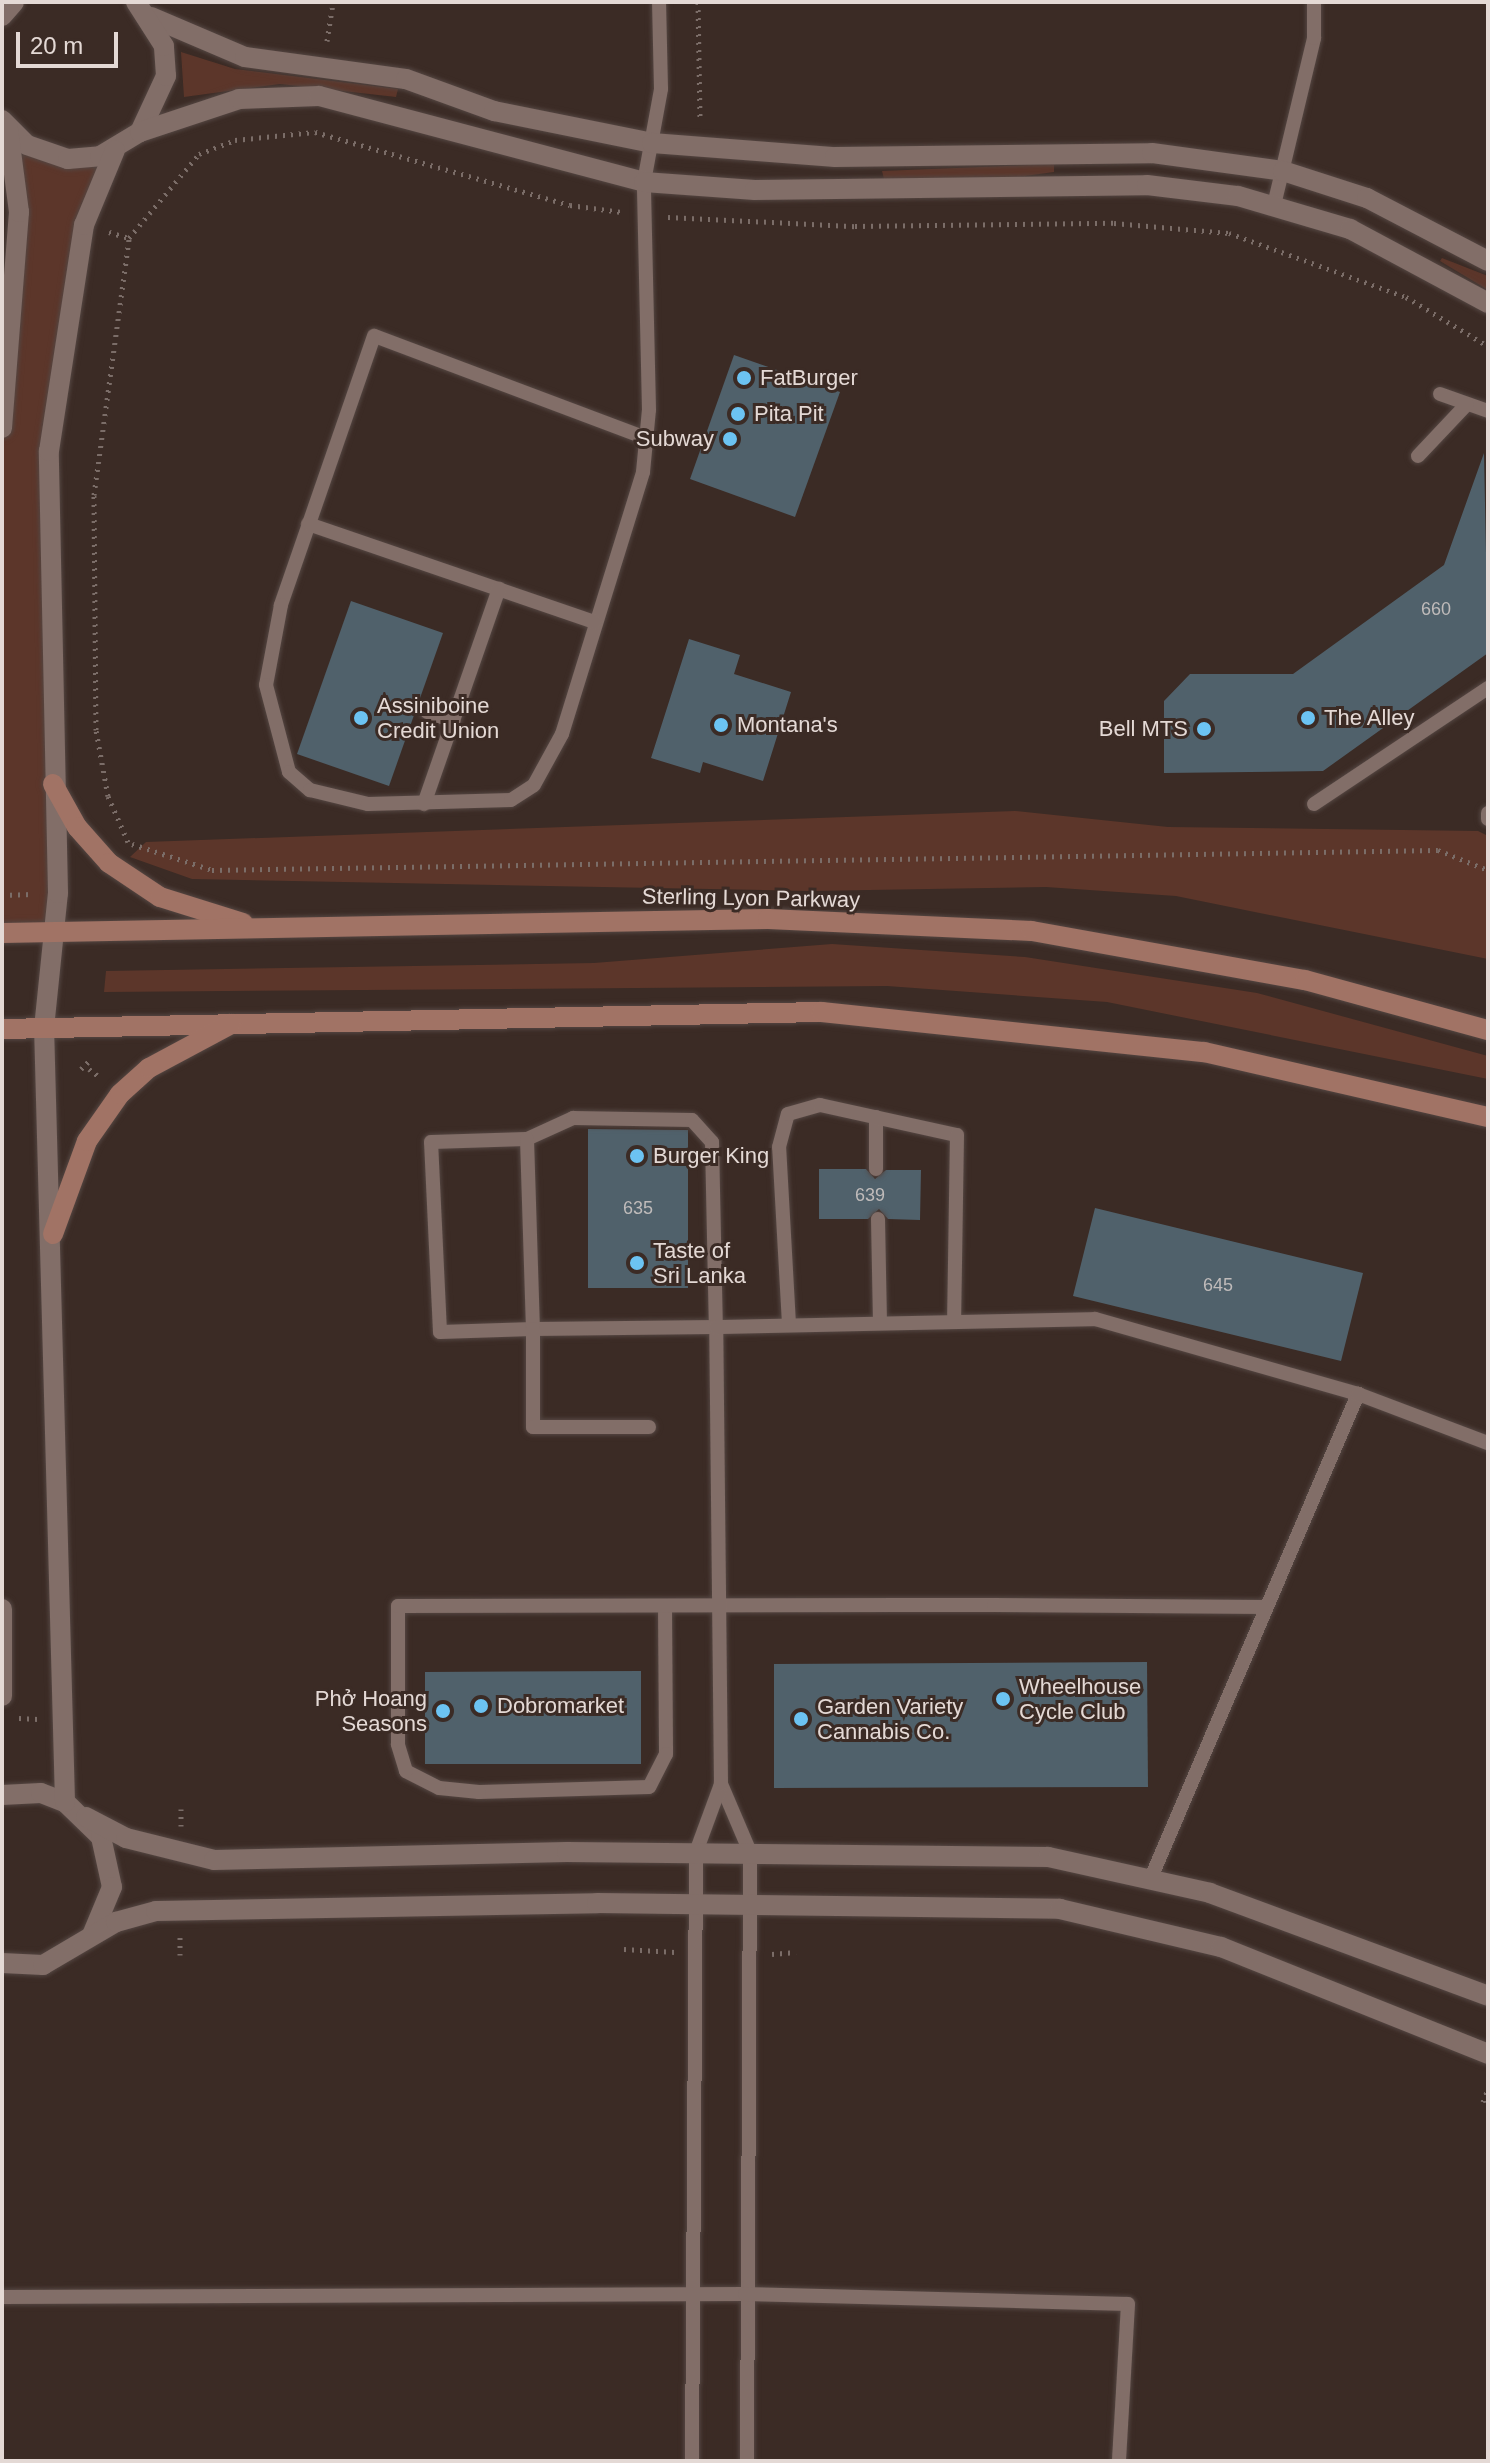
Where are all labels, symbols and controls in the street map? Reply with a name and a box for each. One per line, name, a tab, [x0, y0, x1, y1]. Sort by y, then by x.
scale bar	[20, 16, 122, 66]
text: 20 m	[30, 32, 83, 59]
place label: FatBurger	[760, 365, 858, 391]
marker: FatBurger	[735, 369, 753, 387]
place label: Pita Pit	[754, 401, 824, 427]
marker: Pita Pit	[729, 405, 747, 423]
place label: Subway	[636, 426, 714, 452]
marker: Subway	[721, 430, 739, 448]
house number: 660	[1421, 598, 1451, 620]
place label: Assiniboine Credit Union	[377, 692, 499, 744]
place label: The Alley	[1324, 705, 1416, 731]
marker: Assiniboine Credit Union	[352, 709, 370, 727]
marker: The Alley	[1299, 709, 1317, 727]
place label: Montana's	[737, 712, 838, 738]
marker: Montana's	[712, 716, 730, 734]
place label: Bell MTS	[1099, 716, 1188, 742]
marker: Bell MTS	[1195, 720, 1213, 738]
street label: Sterling Lyon Parkway	[642, 883, 860, 913]
place label: Burger King	[653, 1143, 769, 1169]
marker: Burger King	[628, 1147, 646, 1165]
house number: 639	[855, 1184, 885, 1206]
house number: 635	[623, 1197, 653, 1219]
place label: Taste of Sri Lanka	[653, 1237, 746, 1288]
marker: Taste of Sri Lanka	[628, 1254, 646, 1272]
house number: 645	[1203, 1274, 1233, 1296]
place label: Wheelhouse Cycle Club	[1019, 1673, 1141, 1724]
place label: Phở Hoang Seasons	[315, 1685, 427, 1736]
marker: Wheelhouse Cycle Club	[994, 1690, 1012, 1708]
place label: Dobromarket	[497, 1693, 624, 1719]
place label: Garden Variety Cannabis Co.	[817, 1693, 963, 1744]
marker: Dobromarket	[472, 1697, 490, 1715]
marker: Phở Hoang Seasons	[434, 1702, 452, 1720]
marker: Garden Variety Cannabis Co.	[792, 1710, 810, 1728]

